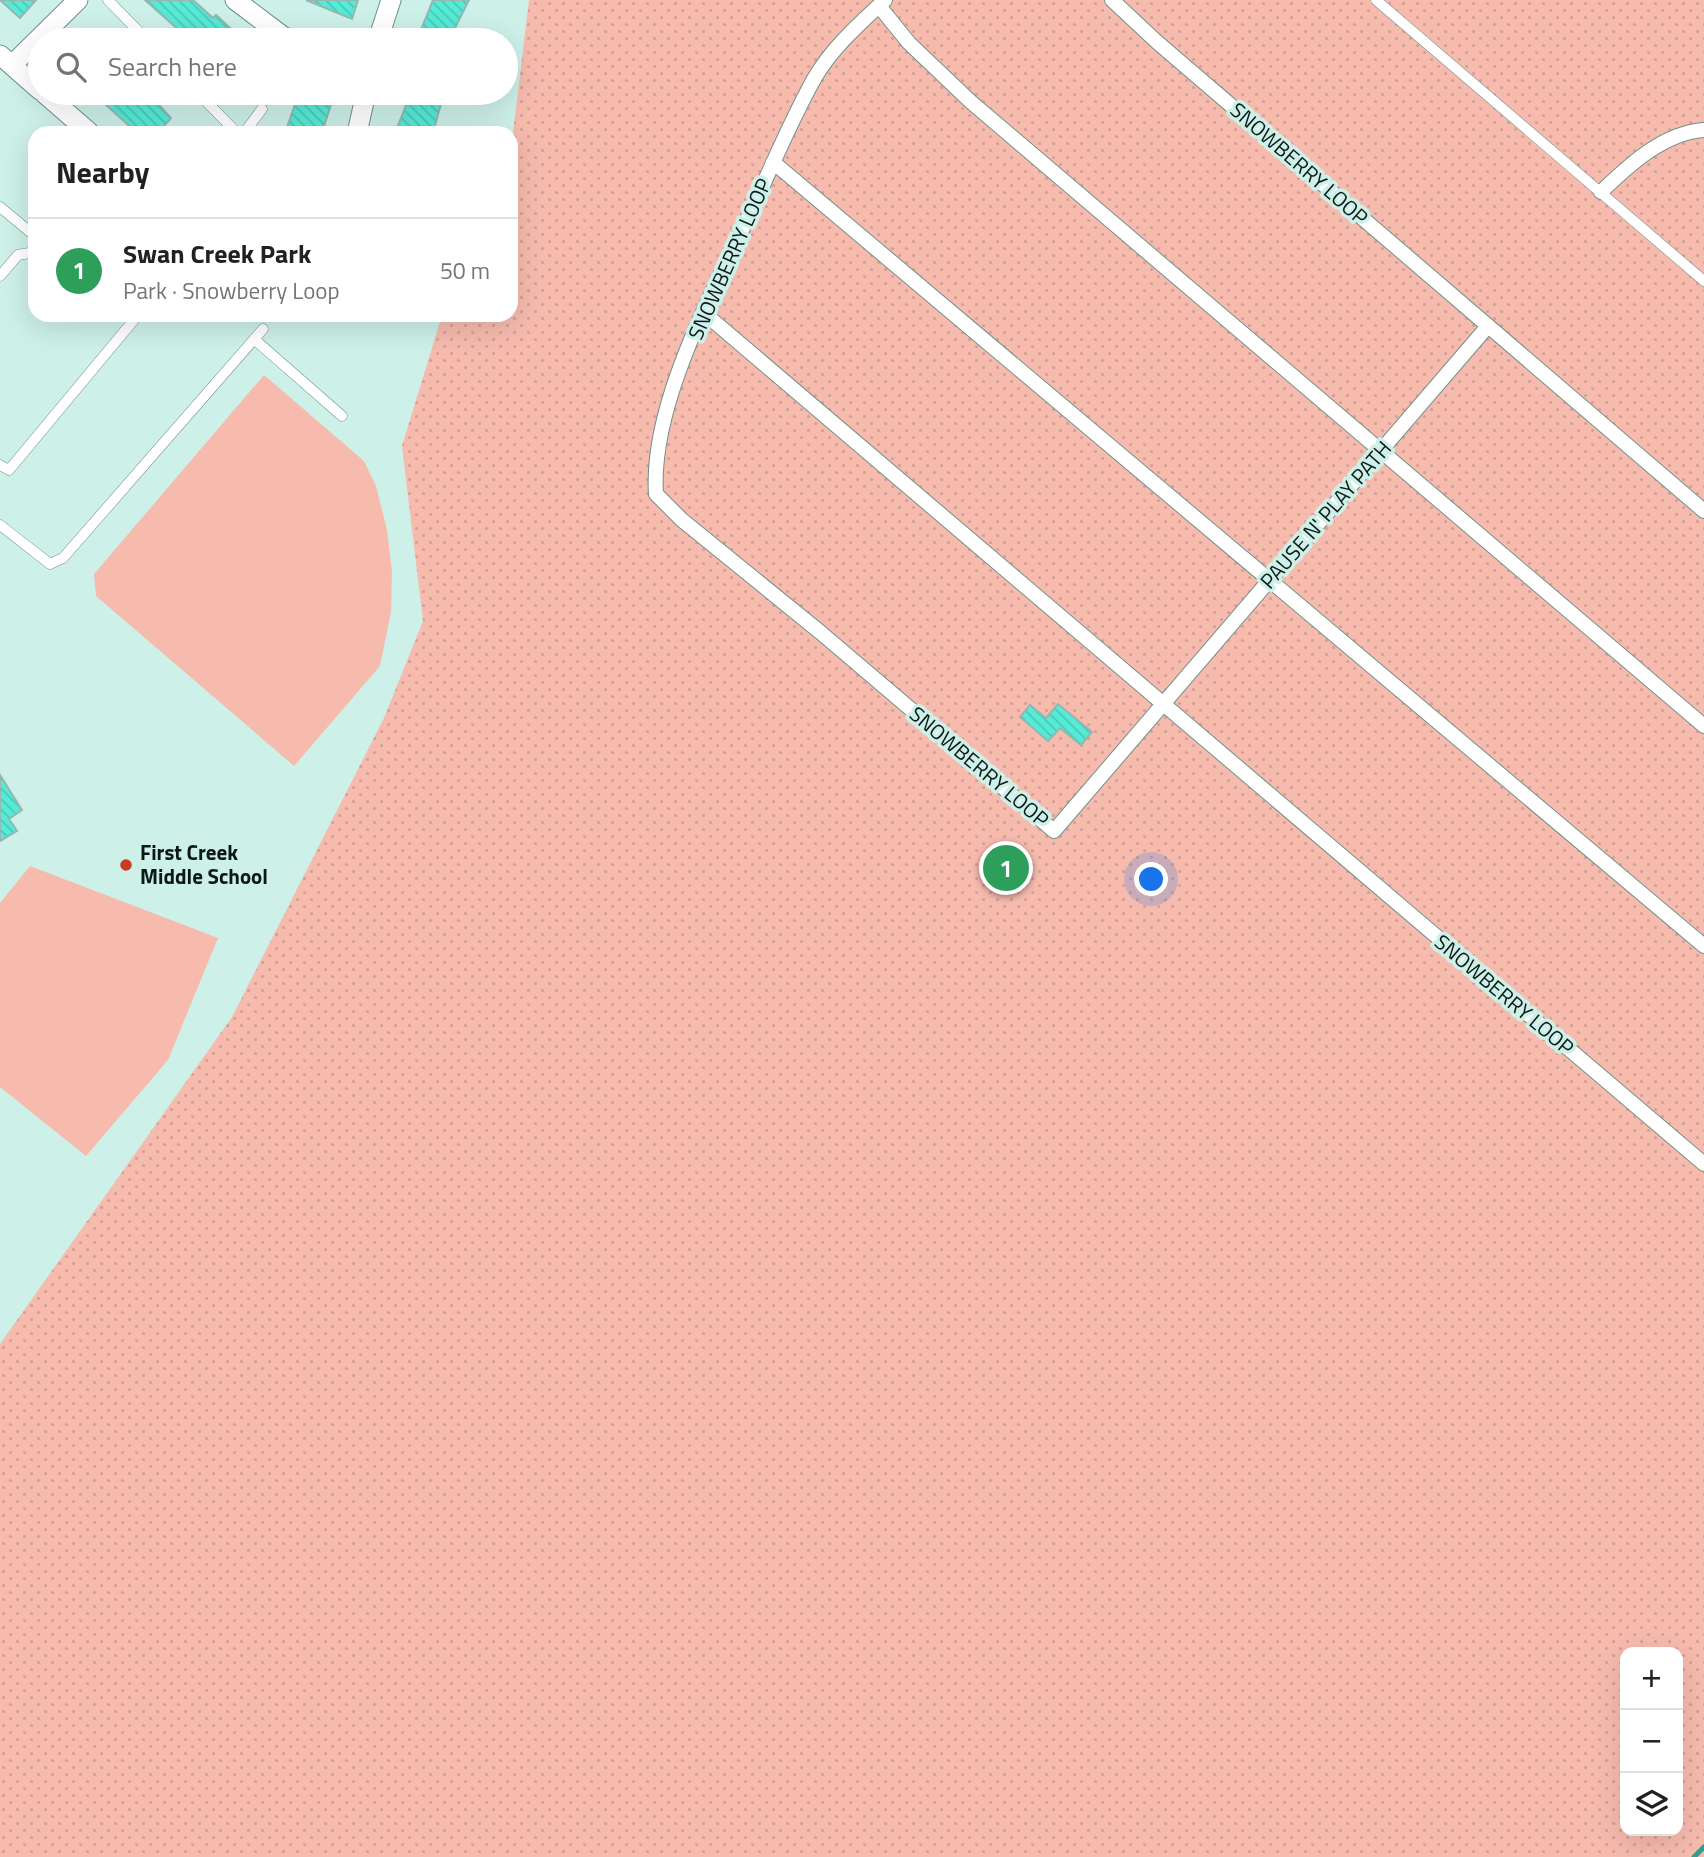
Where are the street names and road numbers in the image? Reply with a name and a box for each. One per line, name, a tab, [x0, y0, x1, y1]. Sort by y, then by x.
street label: SNOWBERRY LOOP	[1224, 94, 1376, 232]
street label: SNOWBERRY LOOP	[679, 173, 779, 344]
street label: PAUSE N' PLAY PATH	[1252, 433, 1399, 595]
street label: SNOWBERRY LOOP	[903, 698, 1056, 834]
street label: SNOWBERRY LOOP	[1428, 926, 1581, 1062]

